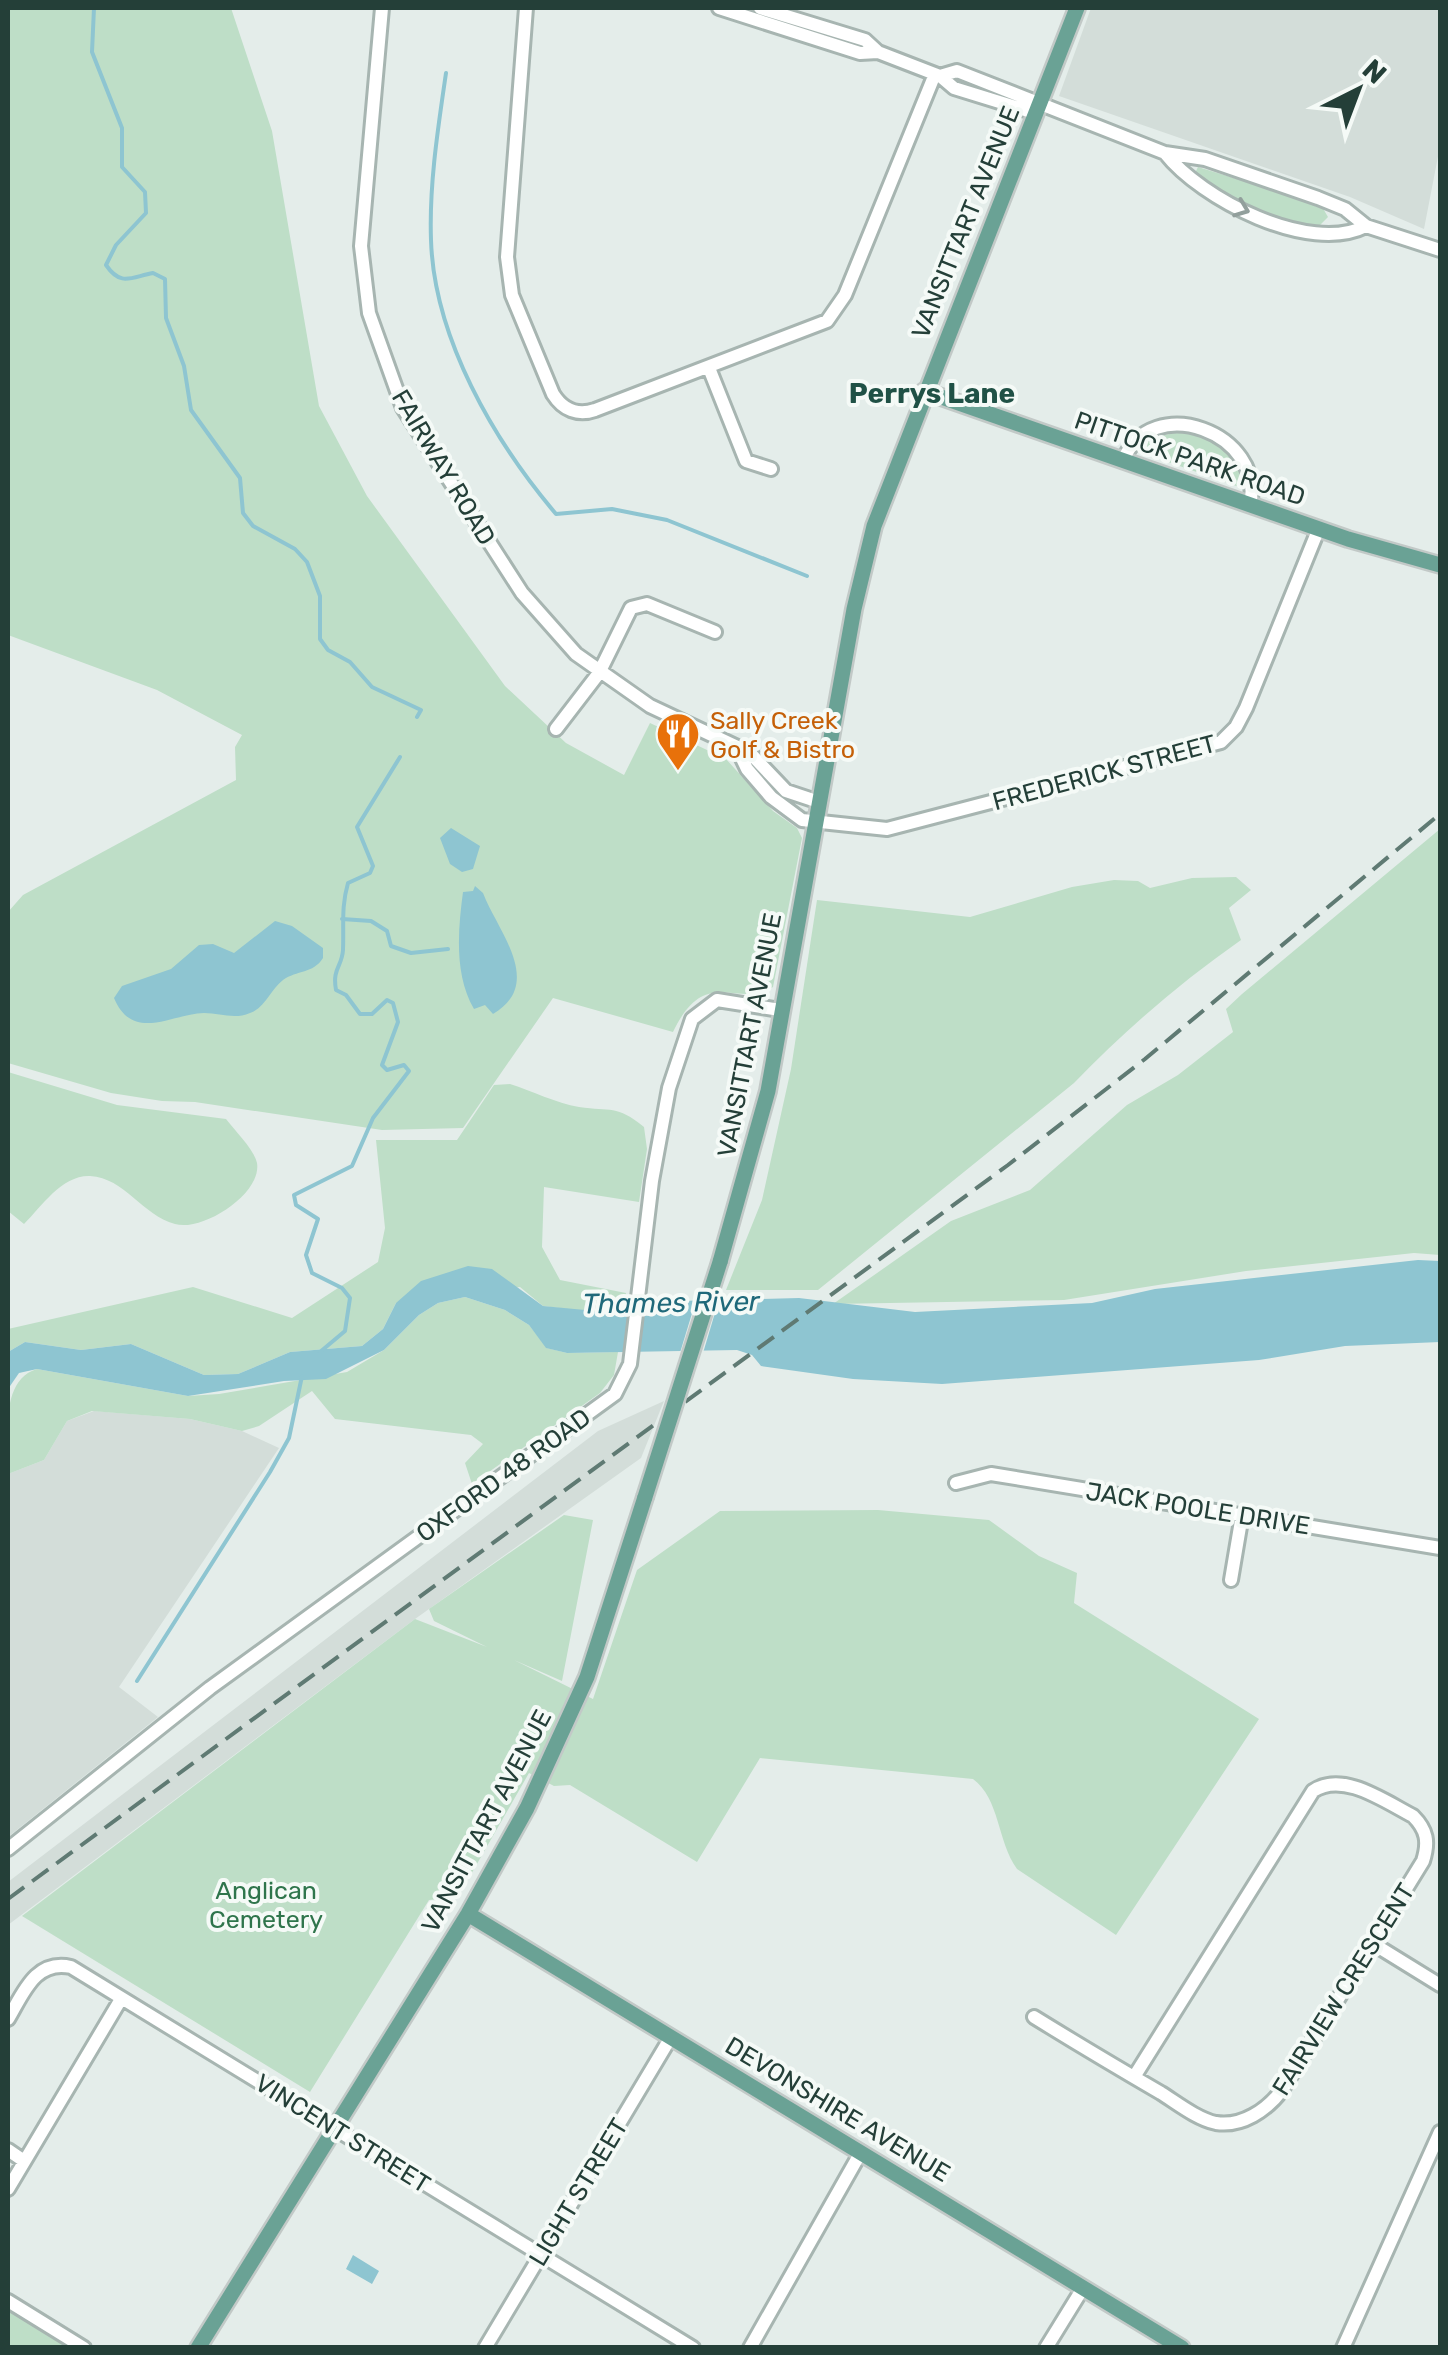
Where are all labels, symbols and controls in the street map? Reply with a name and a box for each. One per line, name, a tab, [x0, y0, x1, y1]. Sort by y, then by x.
north arrow	[1308, 40, 1408, 140]
text: N	[1356, 53, 1393, 91]
street label: VANSITTART AVENUE	[906, 102, 1025, 343]
one-way arrow	[1232, 198, 1250, 218]
district label: Perrys Lane	[849, 377, 1015, 410]
street label: FAIRWAY ROAD	[386, 384, 501, 550]
street label: PITTOCK PARK ROAD	[1071, 405, 1309, 512]
place label: Sally Creek Golf & Bistro	[710, 706, 855, 764]
restaurant icon: Sally Creek Golf & Bistro	[655, 711, 701, 772]
street label: FREDERICK STREET	[989, 729, 1219, 816]
street label: VANSITTART AVENUE	[712, 911, 787, 1160]
water label: Thames River	[582, 1284, 761, 1321]
street label: OXFORD 48 ROAD	[411, 1403, 596, 1548]
street label: JACK POOLE DRIVE	[1084, 1476, 1312, 1541]
street label: VANSITTART AVENUE	[415, 1705, 557, 1938]
park label: Anglican Cemetery	[209, 1876, 323, 1934]
street label: FAIRVIEW CRESCENT	[1266, 1878, 1420, 2101]
street label: DEVONSHIRE AVENUE	[720, 2031, 955, 2188]
street label: VINCENT STREET	[250, 2068, 436, 2199]
street label: LIGHT STREET	[523, 2113, 634, 2271]

